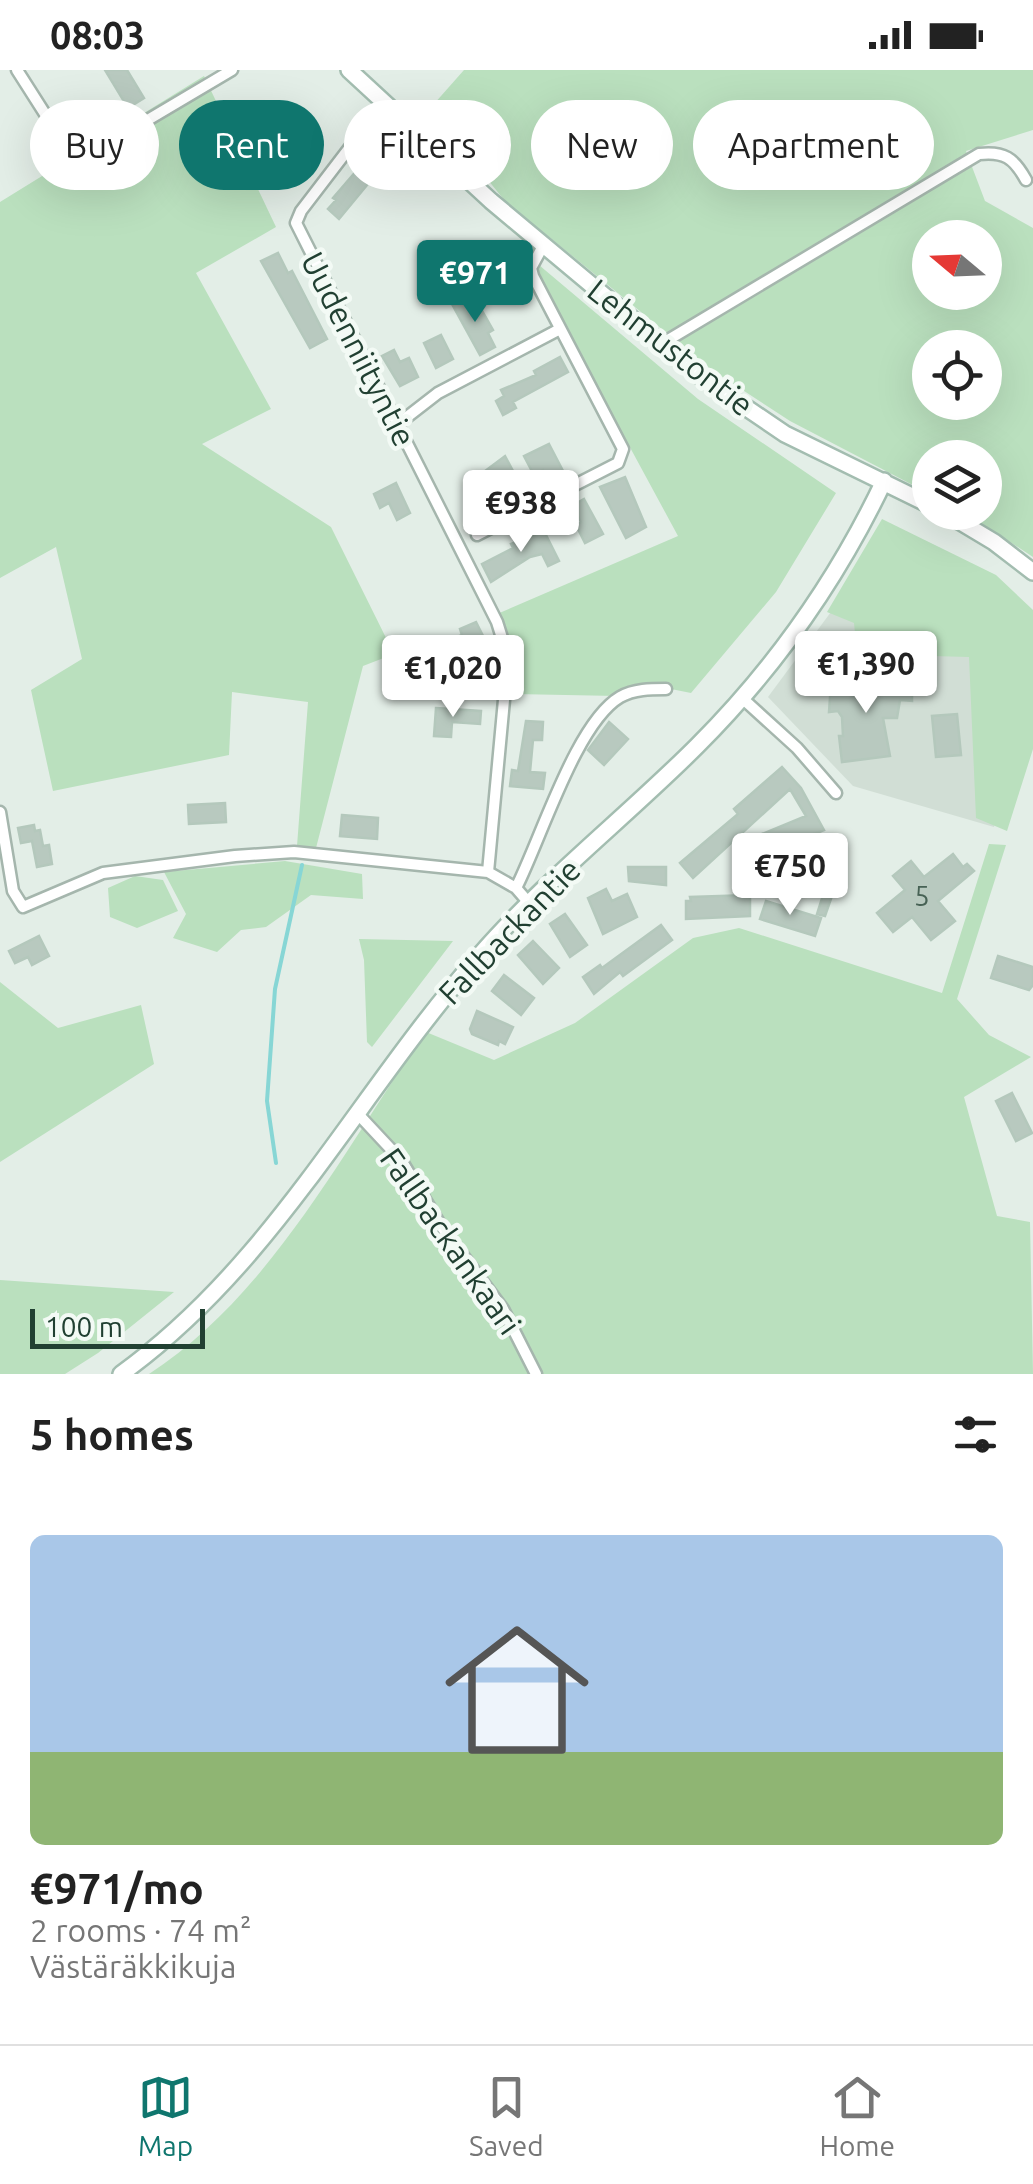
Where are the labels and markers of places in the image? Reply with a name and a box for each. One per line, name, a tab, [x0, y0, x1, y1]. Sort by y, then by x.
pin: €971	[416, 240, 534, 325]
pin: €938	[462, 470, 580, 555]
pin: €1,390	[785, 631, 947, 716]
pin: €1,020	[372, 635, 534, 720]
pin: €750	[731, 833, 849, 918]

